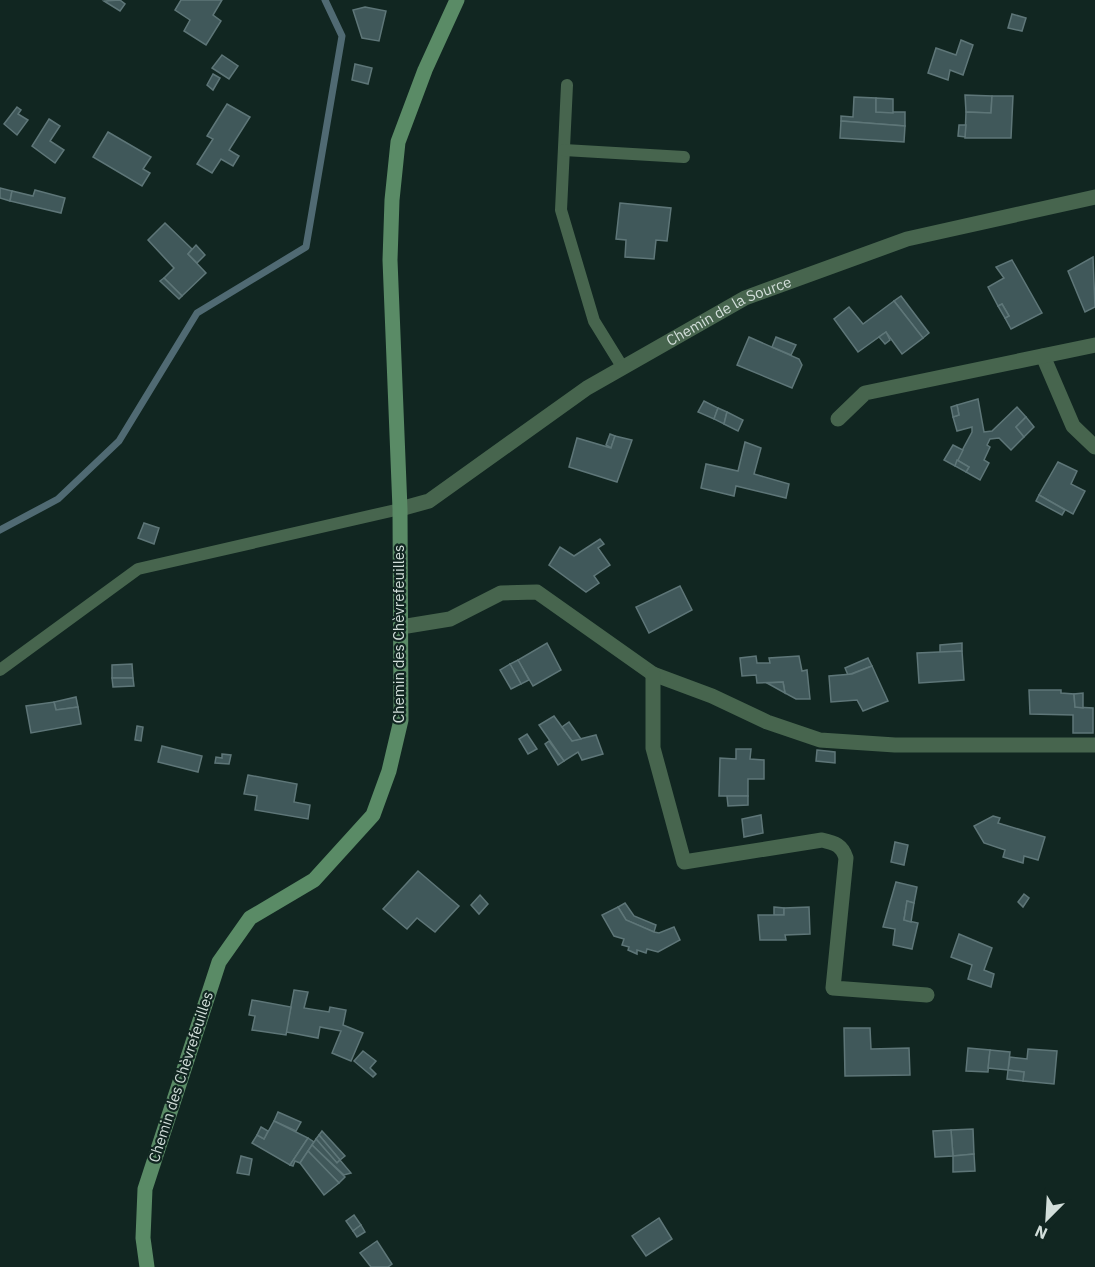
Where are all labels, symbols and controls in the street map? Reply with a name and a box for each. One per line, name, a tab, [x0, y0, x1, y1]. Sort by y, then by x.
street label: Chemin de la Source	[663, 272, 794, 350]
street label: Chemin des Chèvrefeuilles	[389, 545, 408, 723]
street label: Chemin des Chèvrefeuilles	[144, 989, 217, 1165]
north arrow	[1017, 1189, 1077, 1249]
text: N	[1032, 1221, 1050, 1244]

